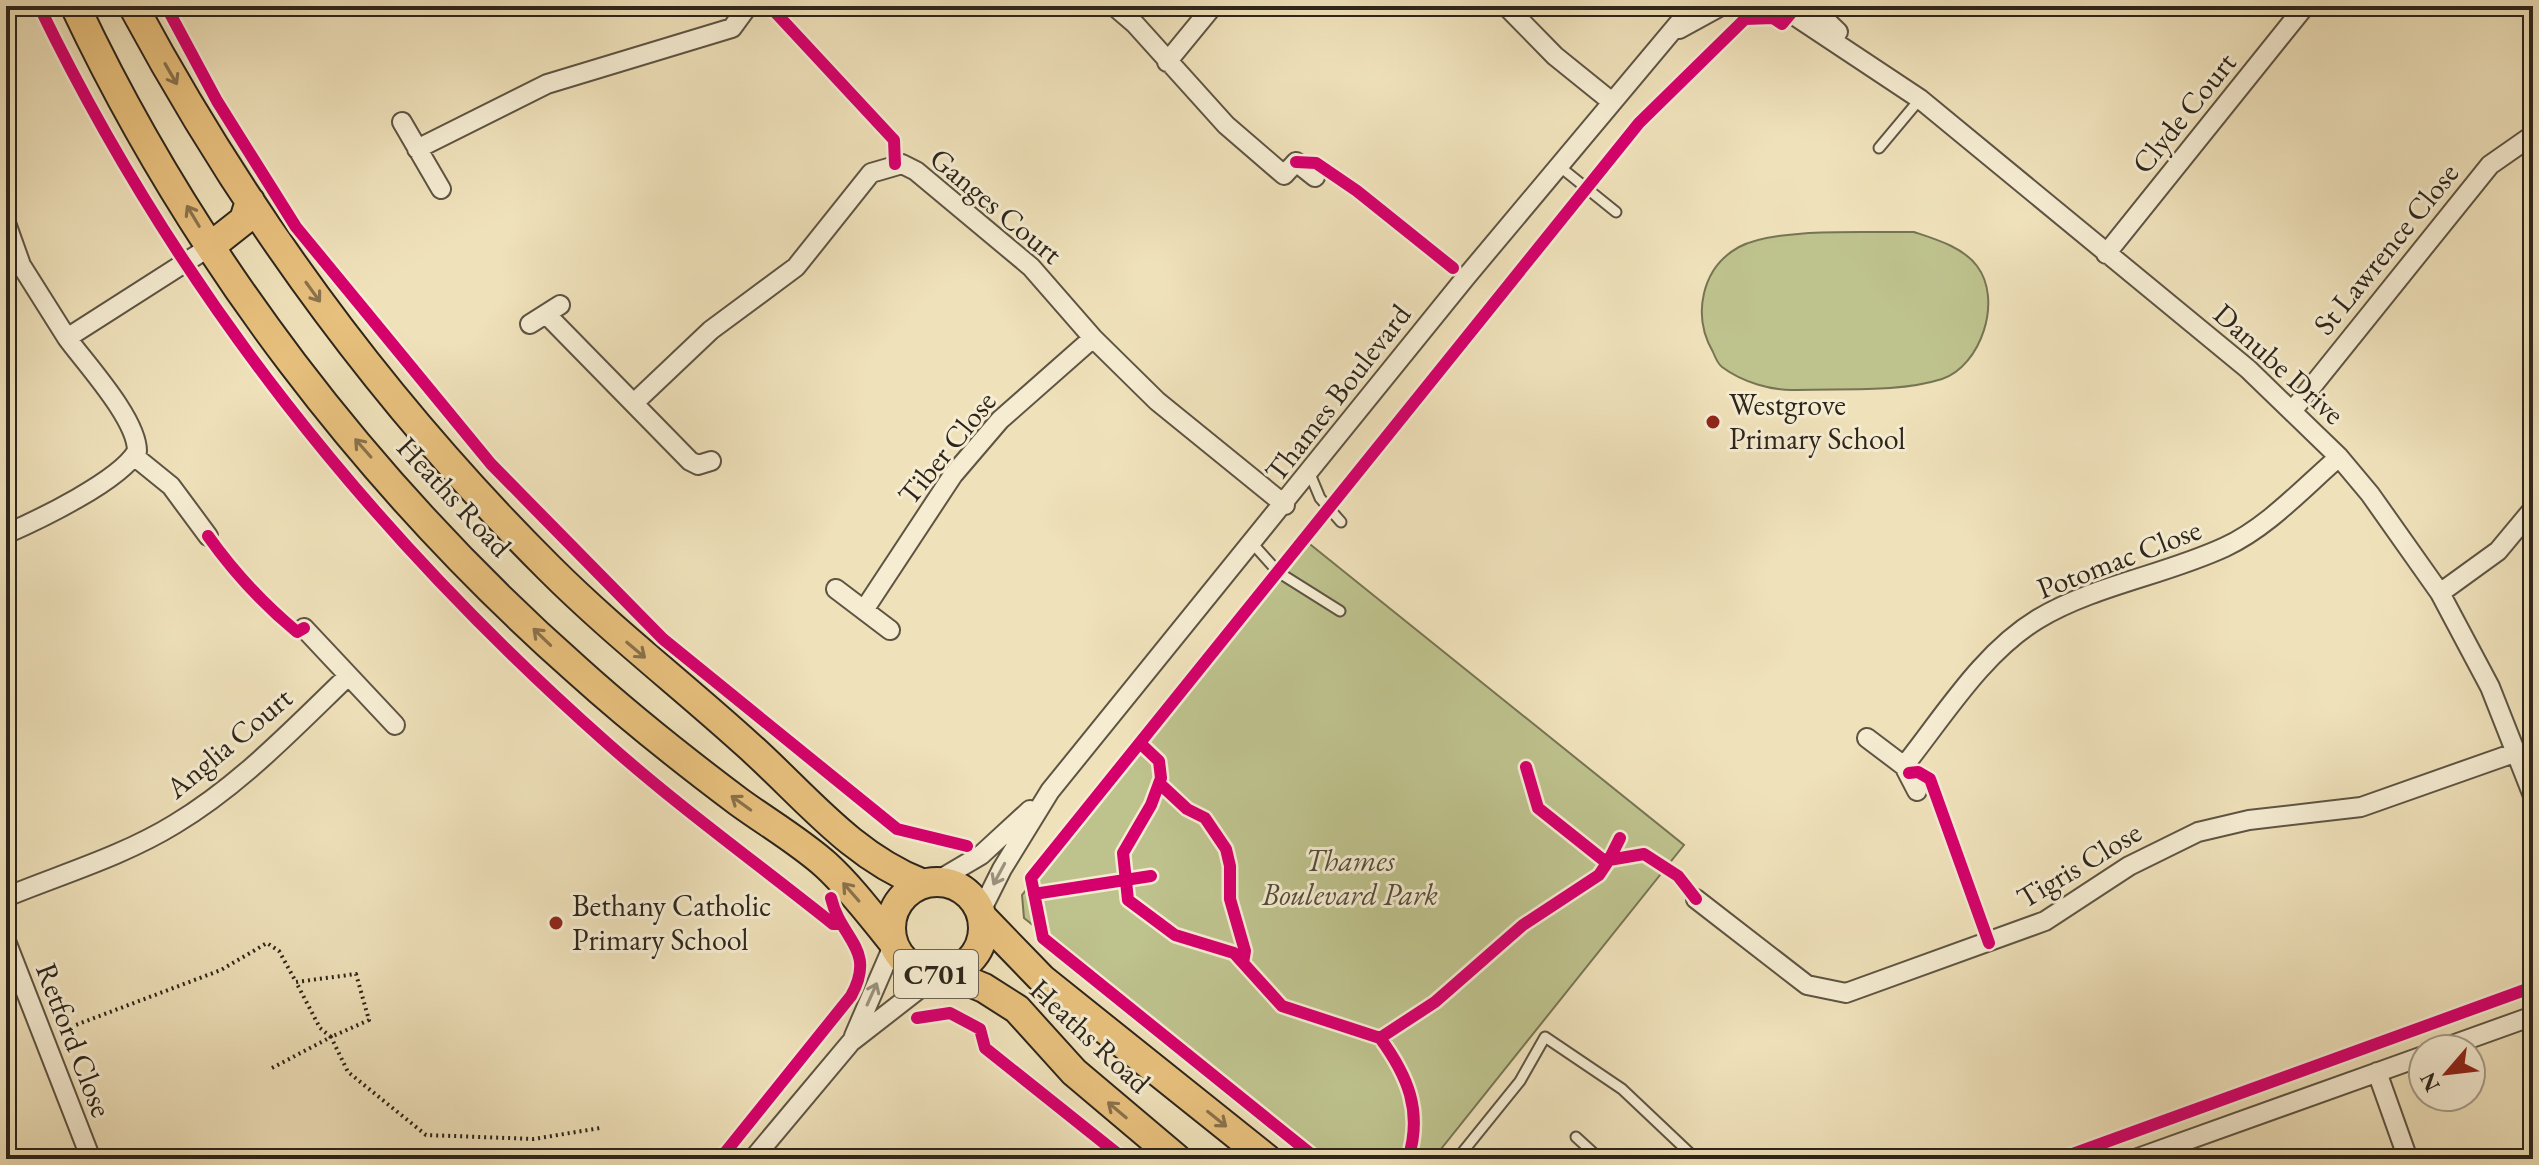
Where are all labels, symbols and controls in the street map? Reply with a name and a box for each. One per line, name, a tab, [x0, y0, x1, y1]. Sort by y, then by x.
street label: Clyde Court	[2123, 44, 2245, 181]
one-way arrow	[163, 62, 179, 85]
street label: Ganges Court	[922, 139, 1071, 273]
street label: St Lawrence Close	[2304, 155, 2467, 343]
one-way arrow	[185, 205, 201, 228]
one-way arrow	[304, 281, 321, 302]
street label: Danube Drive	[2206, 294, 2353, 433]
street label: Thames Boulevard	[1256, 295, 1420, 490]
street label: Tiber Close	[889, 383, 1004, 513]
place label: Westgrove Primary School	[1729, 385, 1905, 458]
marker: Westgrove Primary School	[1704, 413, 1722, 431]
street label: Heaths Road	[389, 428, 521, 566]
one-way arrow	[354, 438, 372, 459]
street label: Potomac Close	[2031, 509, 2206, 608]
one-way arrow	[532, 627, 552, 646]
one-way arrow	[626, 641, 646, 659]
street label: Anglia Court	[157, 678, 300, 808]
one-way arrow	[731, 795, 753, 811]
street label: Tigris Close	[2009, 812, 2148, 917]
park label: Thames Boulevard Park	[1261, 841, 1438, 914]
one-way arrow	[991, 862, 1007, 886]
one-way arrow	[842, 882, 860, 903]
place label: Bethany Catholic Primary School	[572, 886, 771, 959]
marker: Bethany Catholic Primary School	[547, 914, 565, 932]
road number: C701	[894, 950, 978, 998]
street label: Retford Close	[27, 957, 122, 1122]
street label: Heaths Road	[1022, 970, 1160, 1102]
one-way arrow	[866, 982, 881, 1007]
north arrow	[2407, 1033, 2487, 1113]
text: N	[2413, 1067, 2447, 1097]
one-way arrow	[1107, 1101, 1128, 1119]
one-way arrow	[1206, 1110, 1227, 1128]

